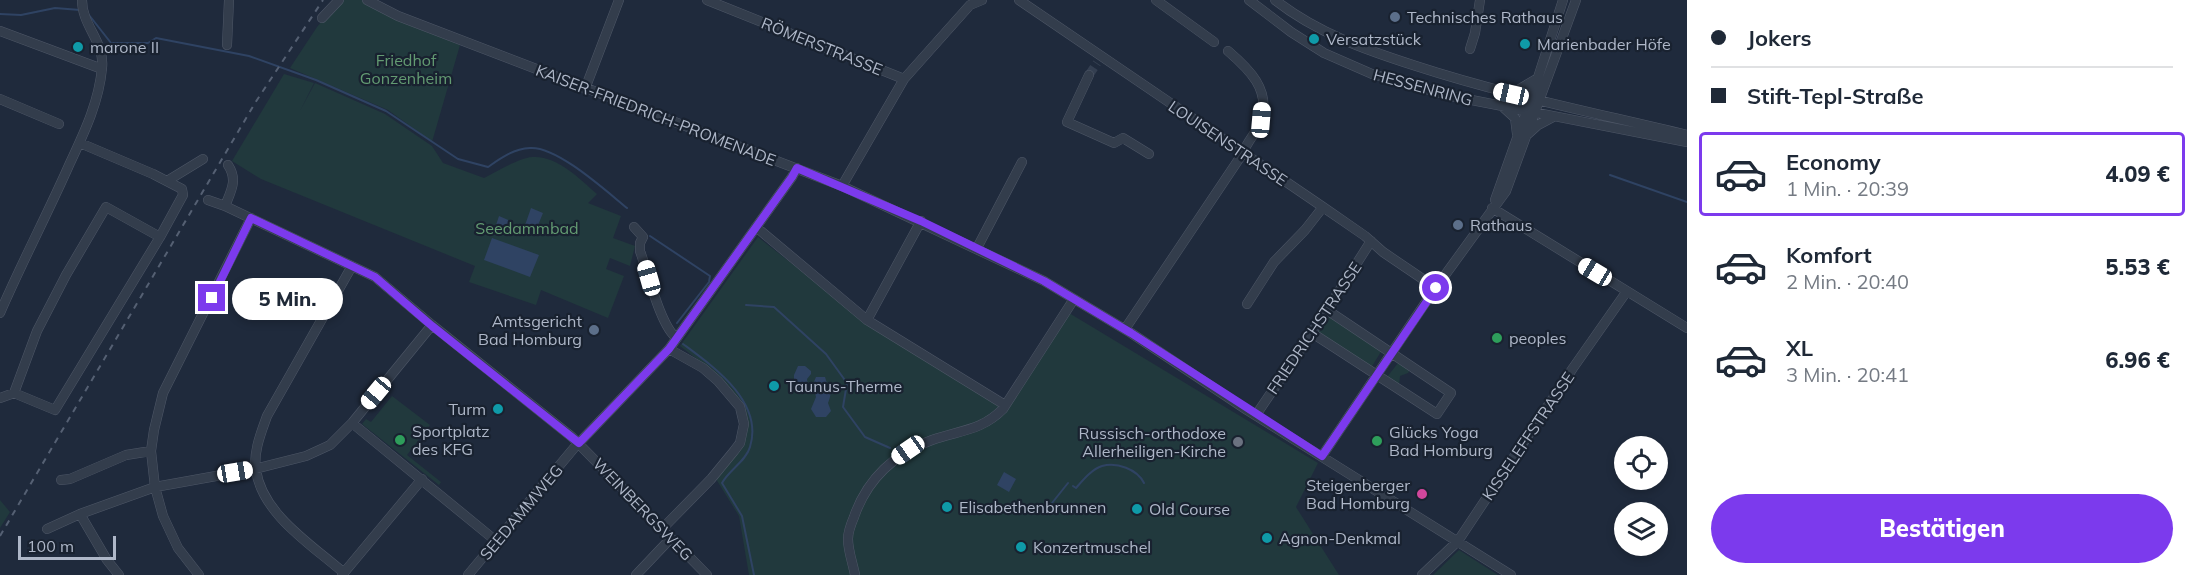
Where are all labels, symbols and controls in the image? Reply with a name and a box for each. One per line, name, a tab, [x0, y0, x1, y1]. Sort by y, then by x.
place label: Technisches Rathaus	[1407, 7, 1563, 27]
marker: Technisches Rathaus	[1388, 10, 1402, 24]
street label: RÖMERSTRASSE	[759, 13, 885, 79]
text: Jokers	[1747, 24, 1812, 52]
place label: Versatzstück	[1326, 29, 1422, 49]
marker: Versatzstück	[1307, 32, 1321, 46]
place label: Marienbader Höfe	[1537, 34, 1671, 54]
place label: marone II	[90, 37, 159, 57]
marker: Marienbader Höfe	[1518, 37, 1532, 51]
marker: marone II	[71, 40, 85, 54]
park label: Friedhof Gonzenheim	[360, 50, 452, 88]
street label: KAISER-FRIEDRICH-PROMENADE	[533, 60, 779, 170]
street label: HESSENRING	[1371, 64, 1475, 110]
car	[1491, 81, 1531, 107]
text: Stift-Tepl-Straße	[1747, 82, 1923, 110]
street label: LOUISENSTRASSE	[1165, 96, 1291, 190]
car	[1250, 101, 1272, 139]
icon: car	[1714, 147, 1768, 201]
text: Economy	[1786, 148, 1881, 176]
text: 4.09 €	[2105, 160, 2170, 188]
text: 1 Min. · 20:39	[1786, 176, 1909, 201]
place label: Rathaus	[1470, 215, 1532, 235]
park label: Seedammbad	[475, 218, 579, 238]
marker: Rathaus	[1451, 218, 1465, 232]
icon: car	[1714, 240, 1768, 294]
text: Komfort	[1786, 241, 1872, 269]
text: 5.53 €	[2105, 253, 2170, 281]
car	[1575, 255, 1615, 289]
car	[635, 258, 663, 298]
street label: FRIEDRICHSTRASSE	[1262, 258, 1366, 398]
text: 2 Min. · 20:40	[1786, 269, 1909, 294]
route start	[1422, 274, 1449, 301]
callout: 5 Min.	[233, 277, 344, 319]
route end	[198, 284, 225, 311]
text: 5 Min.	[258, 286, 317, 311]
place label: Amtsgericht Bad Homburg	[478, 311, 582, 349]
marker: Amtsgericht Bad Homburg	[587, 323, 601, 337]
place label: peoples	[1509, 328, 1567, 348]
marker: peoples	[1490, 331, 1504, 345]
icon: car	[1714, 333, 1768, 387]
text: XL	[1786, 334, 1813, 362]
text: 6.96 €	[2105, 346, 2170, 374]
text: 3 Min. · 20:41	[1786, 362, 1909, 387]
street label: KISSELEFFSTRASSE	[1478, 368, 1578, 504]
car	[358, 373, 394, 413]
place label: Taunus-Therme	[786, 376, 902, 396]
marker: Taunus-Therme	[767, 379, 781, 393]
place label: Turm	[448, 399, 486, 419]
marker: Turm	[491, 402, 505, 416]
place label: Sportplatz des KFG	[412, 421, 489, 459]
place label: Glücks Yoga Bad Homburg	[1389, 422, 1493, 460]
place label: Russisch-orthodoxe Allerheiligen-Kirche	[1079, 423, 1226, 461]
car	[888, 432, 928, 468]
marker: Sportplatz des KFG	[393, 433, 407, 447]
marker: Glücks Yoga Bad Homburg	[1370, 434, 1384, 448]
marker: Russisch-orthodoxe Allerheiligen-Kirche	[1231, 435, 1245, 449]
map controls	[1614, 436, 1668, 556]
button: locate	[1614, 436, 1668, 490]
street label: WEINBERGSWEG	[589, 454, 697, 564]
car	[216, 460, 254, 484]
street label: SEEDAMMWEG	[475, 460, 567, 564]
place label: Steigenberger Bad Homburg	[1306, 475, 1410, 513]
marker: Steigenberger Bad Homburg	[1415, 487, 1429, 501]
button: Bestätigen	[1711, 494, 2173, 563]
place label: Elisabethenbrunnen	[959, 497, 1106, 517]
place label: Old Course	[1149, 499, 1230, 519]
marker: Elisabethenbrunnen	[940, 500, 954, 514]
marker: Old Course	[1130, 502, 1144, 516]
button: layers	[1614, 502, 1668, 556]
place label: Agnon-Denkmal	[1279, 528, 1401, 548]
marker: Agnon-Denkmal	[1260, 531, 1274, 545]
scale bar	[18, 533, 116, 560]
text: 100 m	[27, 536, 74, 556]
place label: Konzertmuschel	[1033, 537, 1151, 557]
marker: Konzertmuschel	[1014, 540, 1028, 554]

